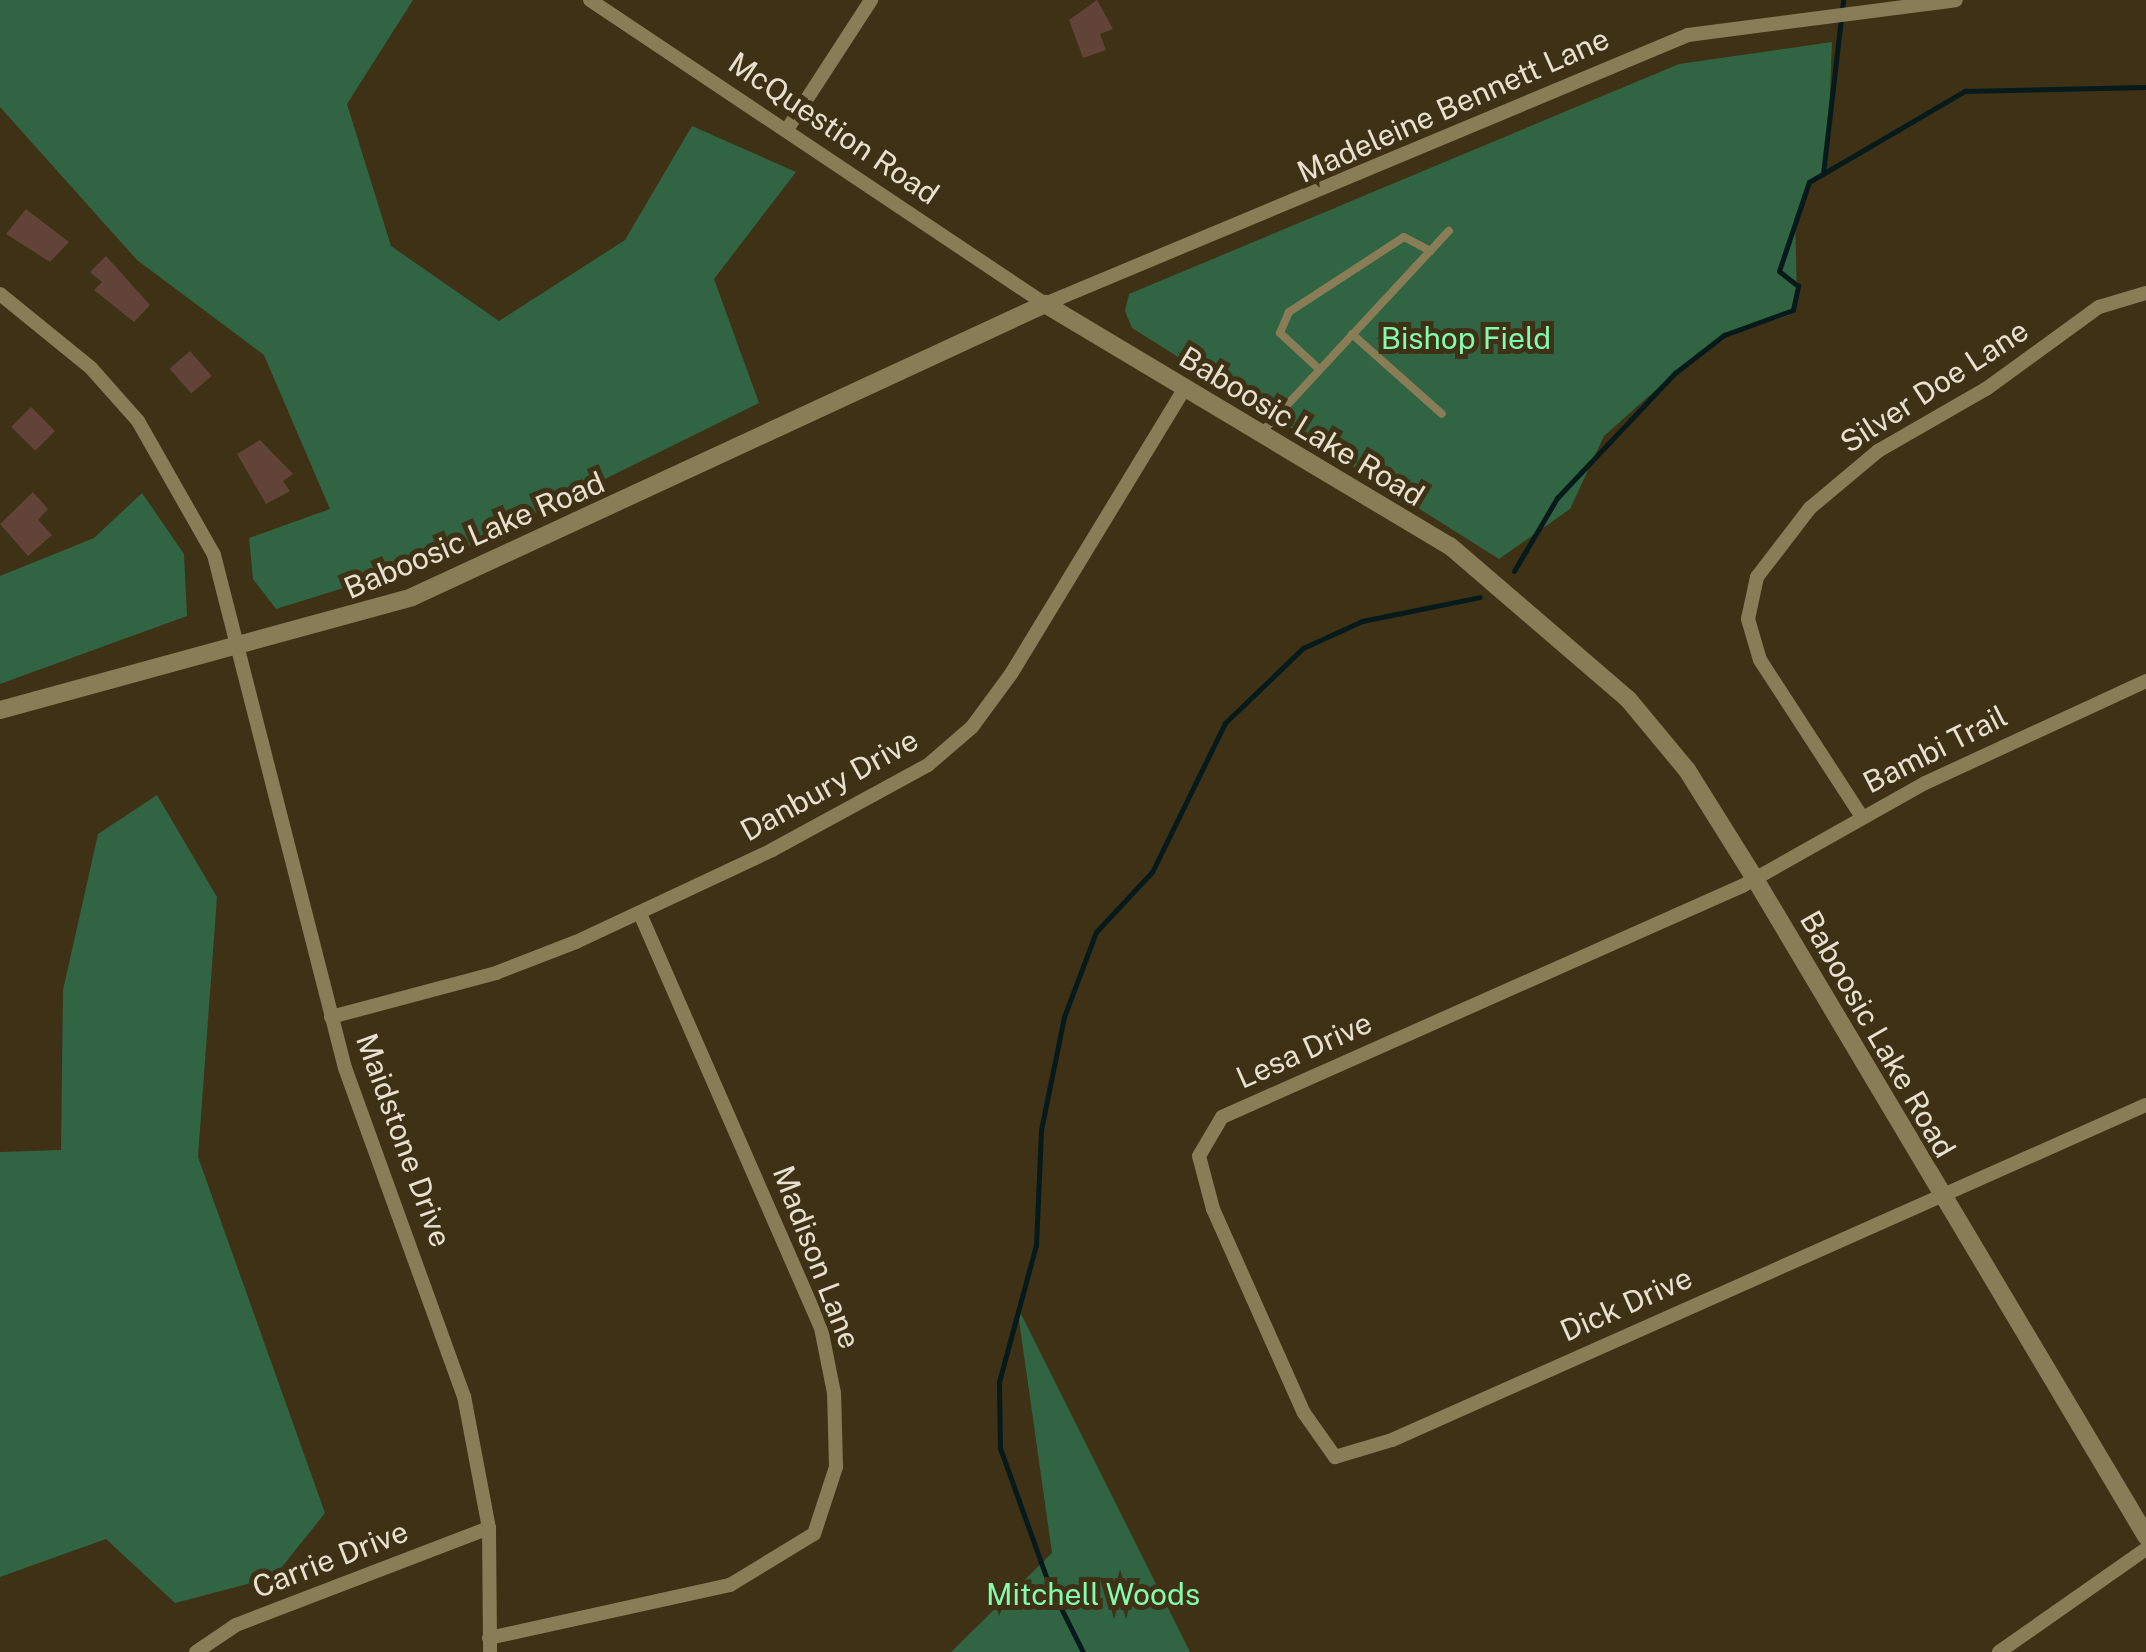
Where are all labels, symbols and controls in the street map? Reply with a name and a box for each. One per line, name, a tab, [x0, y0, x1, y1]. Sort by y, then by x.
street label: Madeleine Bennett Lane	[1292, 20, 1614, 190]
street label: McQuestion Road	[722, 44, 946, 212]
street label: Silver Doe Lane	[1833, 312, 2035, 460]
park label: Bishop Field	[1381, 320, 1551, 356]
street label: Baboosic Lake Road	[1173, 339, 1431, 513]
street label: Baboosic Lake Road	[338, 464, 610, 606]
street label: Bambi Trail	[1857, 697, 2013, 801]
street label: Danbury Drive	[734, 721, 924, 849]
street label: Baboosic Lake Road	[1793, 904, 1963, 1164]
street label: Lesa Drive	[1231, 1004, 1377, 1096]
street label: Maidstone Drive	[349, 1028, 459, 1252]
street label: Madison Lane	[766, 1160, 868, 1354]
street label: Dick Drive	[1555, 1259, 1697, 1349]
street label: Carrie Drive	[247, 1513, 413, 1605]
park label: Mitchell Woods	[986, 1576, 1200, 1612]

